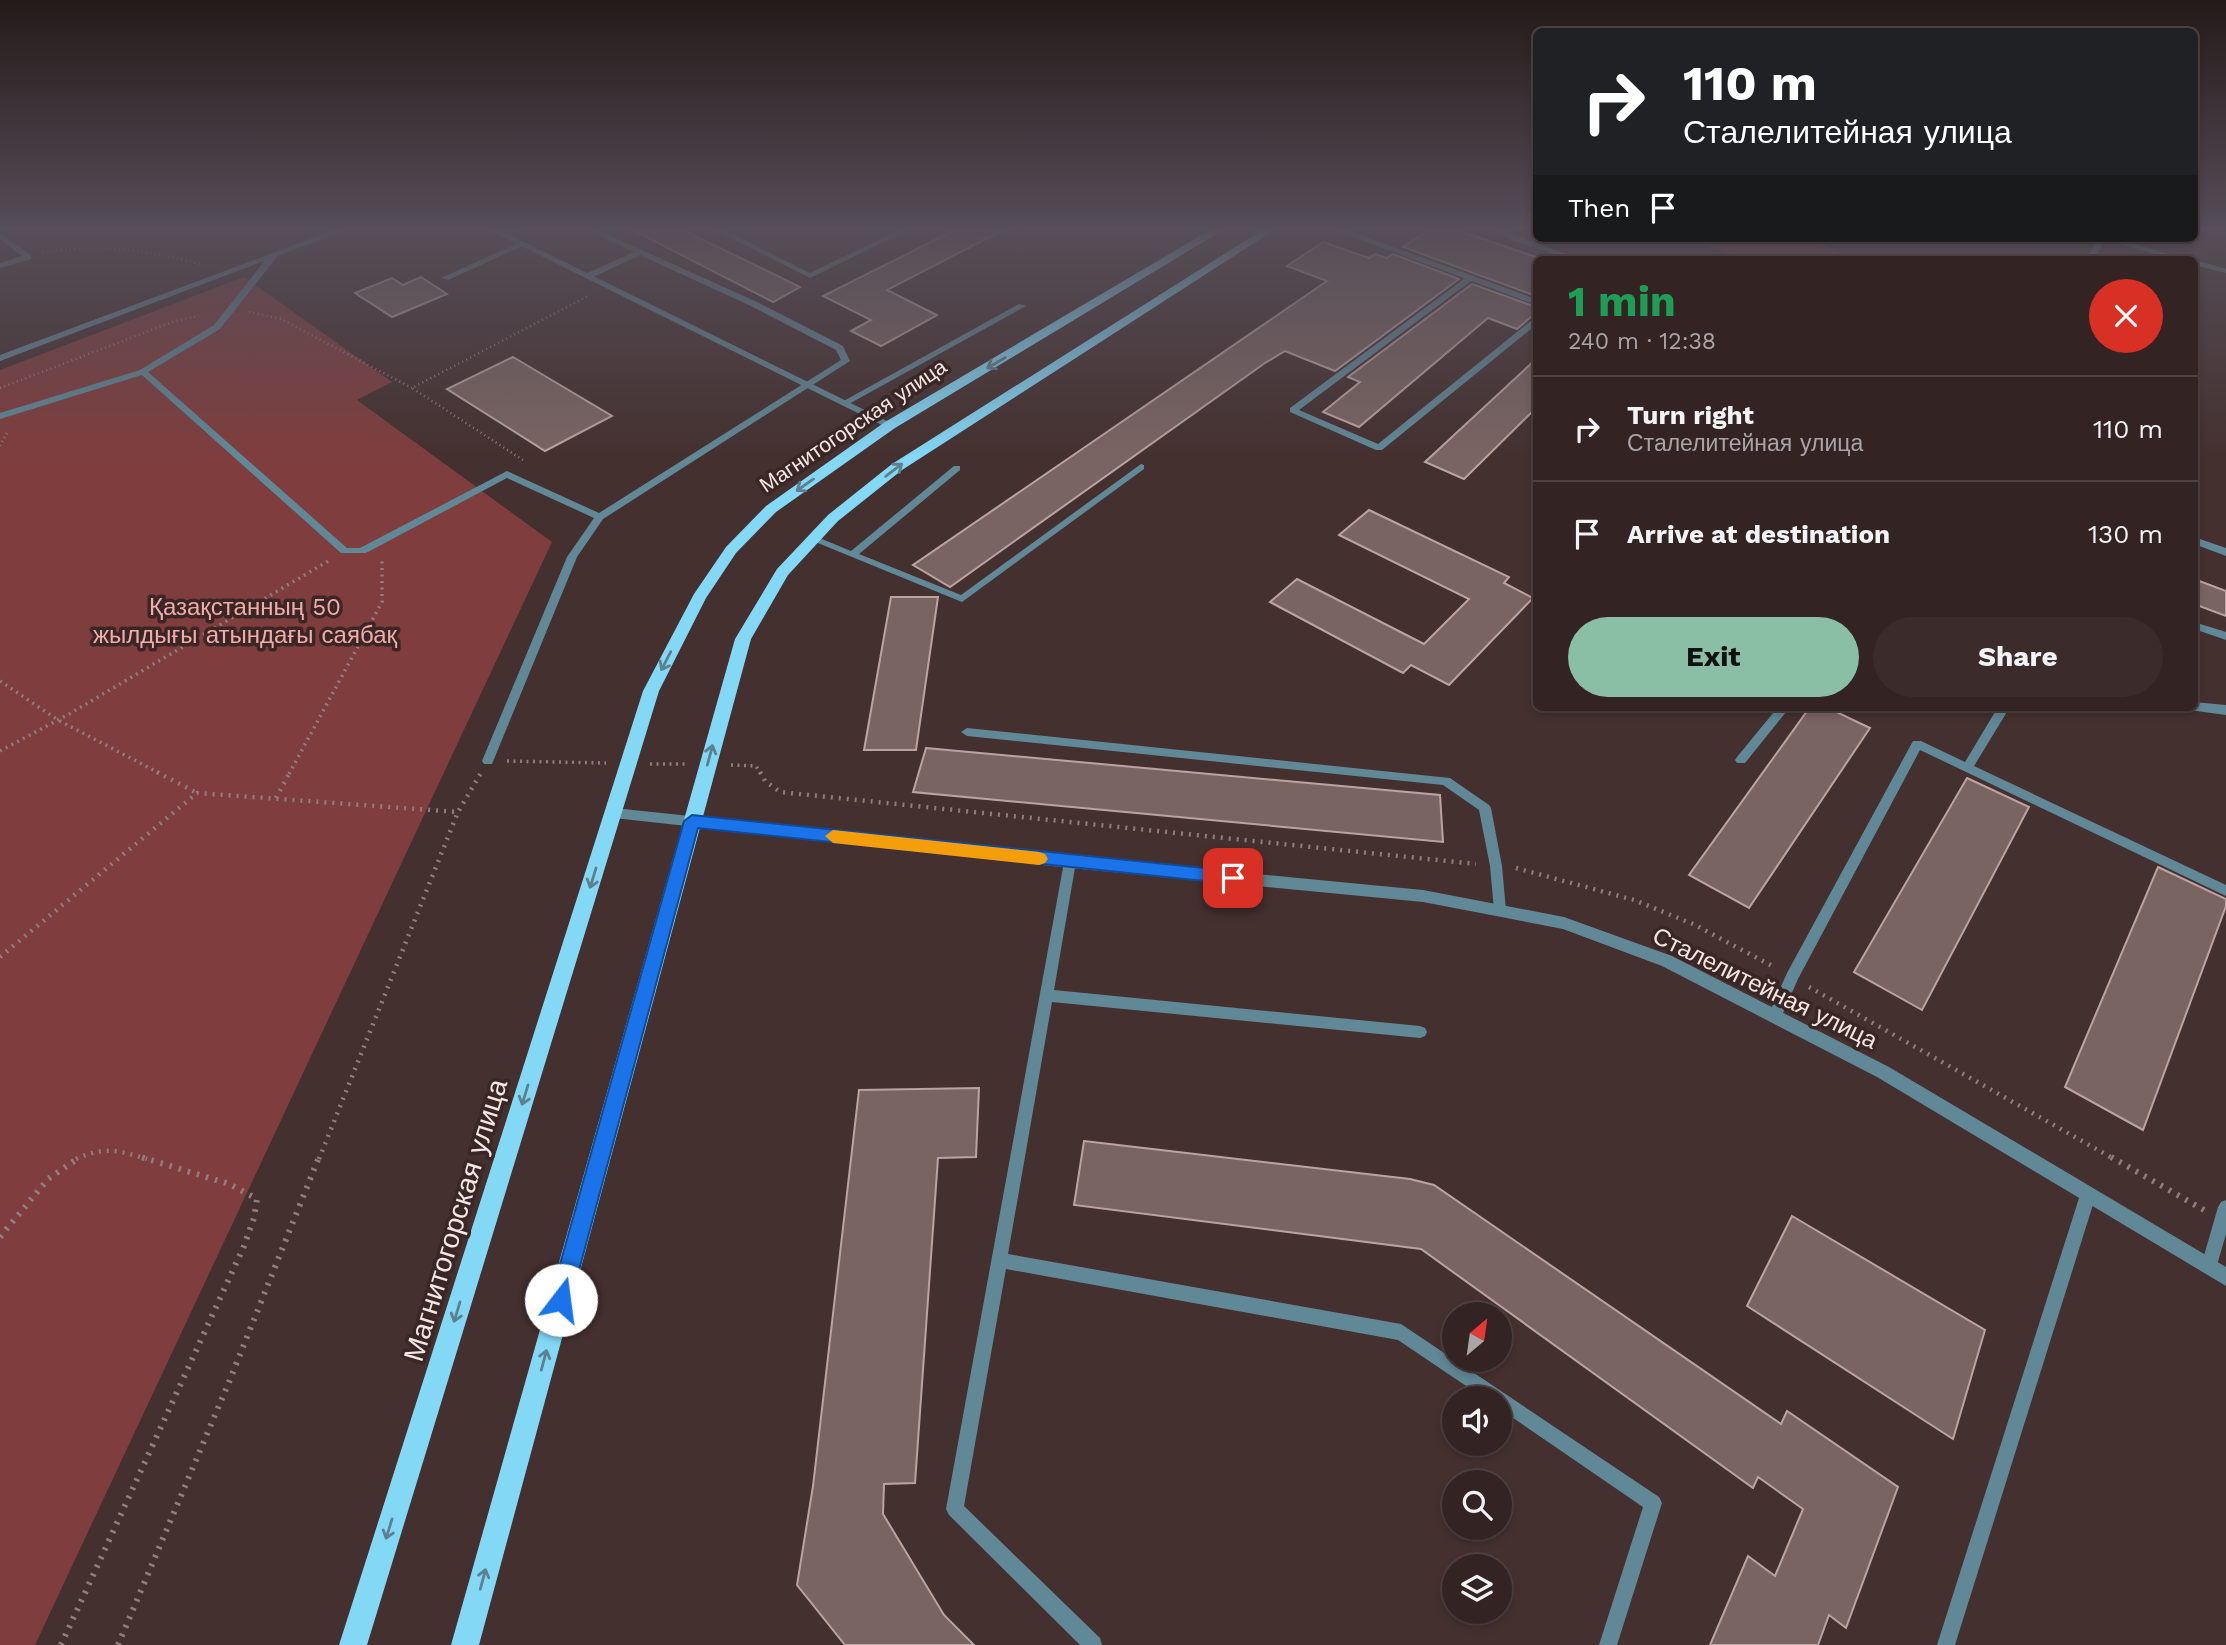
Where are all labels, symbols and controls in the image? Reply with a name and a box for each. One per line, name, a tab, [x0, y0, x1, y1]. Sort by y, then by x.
text: 110 m	[1683, 54, 1817, 112]
icon: right	[1568, 56, 1659, 147]
text: Сталелитейная улица	[1683, 113, 2012, 151]
icon: arrive	[1644, 189, 1682, 227]
text: Then	[1568, 193, 1630, 223]
text: 1 min	[1568, 277, 1676, 326]
button: close	[2089, 279, 2163, 353]
text: 240 m · 12:38	[1568, 328, 1716, 355]
street label: Магнитогорская улица	[754, 354, 951, 497]
one-way arrow	[986, 356, 1006, 370]
text: Turn right	[1627, 400, 1754, 430]
icon: right	[1568, 410, 1606, 448]
text: 110 m	[2093, 414, 2163, 444]
text: Сталелитейная улица	[1627, 430, 1863, 457]
one-way arrow	[884, 463, 903, 478]
one-way arrow	[796, 478, 815, 492]
icon: arrive	[1568, 515, 1606, 553]
text: Arrive at destination	[1627, 519, 1890, 549]
text: 130 m	[2088, 519, 2163, 549]
park label: Қазақстанның 50 жылдығы атындағы саябақ	[93, 593, 397, 649]
button: Exit	[1568, 617, 1859, 697]
button: Share	[1873, 617, 2163, 697]
one-way arrow	[659, 650, 672, 671]
one-way arrow	[705, 745, 718, 767]
pin	[1203, 848, 1263, 908]
icon: arrive	[1214, 859, 1252, 897]
one-way arrow	[586, 867, 599, 889]
street label: Сталелитейная улица	[1648, 921, 1883, 1055]
street label: Магнитогорская улица	[397, 1075, 514, 1365]
one-way arrow	[518, 1084, 531, 1106]
position arrow	[524, 1263, 598, 1337]
one-way arrow	[450, 1301, 463, 1323]
north arrow	[1442, 1302, 1512, 1372]
map controls	[1442, 1302, 1512, 1624]
one-way arrow	[538, 1349, 551, 1372]
button: sound	[1442, 1386, 1512, 1456]
button: search	[1442, 1470, 1512, 1540]
one-way arrow	[382, 1518, 395, 1540]
button: layers	[1442, 1554, 1512, 1624]
one-way arrow	[478, 1568, 491, 1590]

